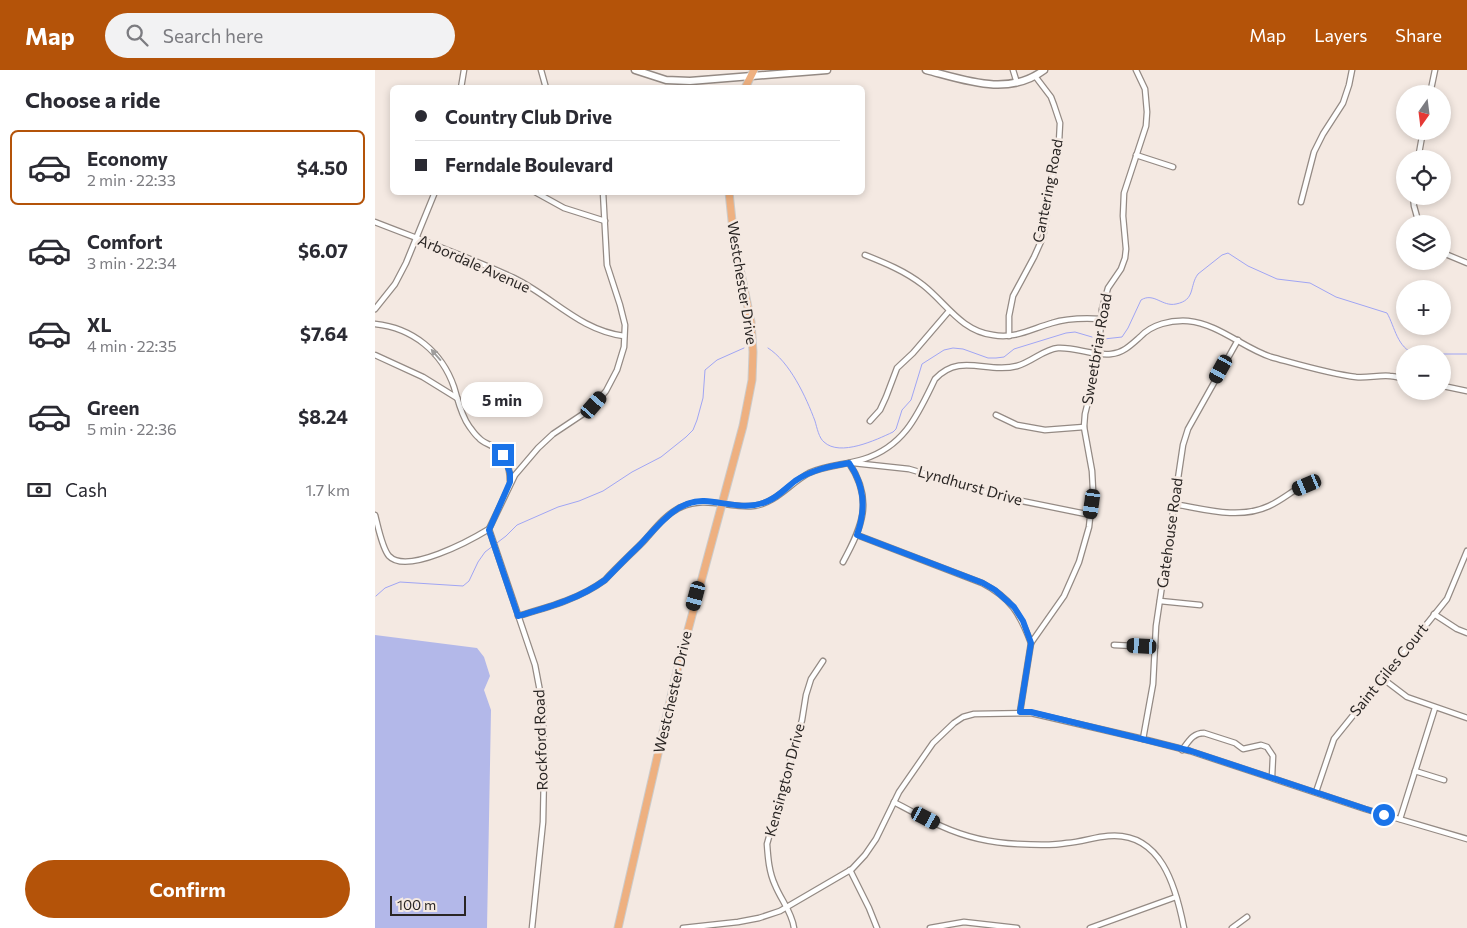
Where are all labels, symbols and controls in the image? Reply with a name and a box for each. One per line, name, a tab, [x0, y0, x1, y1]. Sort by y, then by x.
search box	[105, 13, 455, 58]
text: Map	[25, 21, 75, 50]
icon: search	[123, 21, 151, 49]
text: Search here	[163, 24, 263, 47]
text: Map	[1249, 24, 1286, 46]
text: Layers	[1314, 24, 1367, 46]
text: Share	[1395, 24, 1442, 46]
north arrow	[1396, 85, 1451, 140]
map controls	[1396, 85, 1451, 400]
text: Choose a ride	[25, 86, 160, 113]
text: Country Club Drive	[445, 105, 612, 128]
street label: Cantering Road	[1028, 137, 1066, 244]
icon: car	[27, 145, 72, 190]
text: Economy	[87, 147, 168, 170]
button: locate	[1396, 150, 1451, 205]
text: Ferndale Boulevard	[445, 153, 613, 176]
text: $4.50	[297, 156, 348, 179]
text: 2 min · 22:33	[87, 170, 176, 189]
button: layers	[1396, 215, 1451, 270]
street label: Westchester Drive	[724, 220, 762, 346]
icon: car	[27, 228, 72, 273]
text: Comfort	[87, 230, 163, 253]
street label: Arbordale Avenue	[415, 230, 533, 296]
text: $6.07	[298, 239, 348, 262]
text: 3 min · 22:34	[87, 253, 177, 272]
button: +	[1396, 280, 1451, 335]
street label: Sweetbriar Road	[1077, 292, 1115, 406]
icon: car	[27, 311, 72, 356]
text: XL	[87, 313, 112, 336]
text: $7.64	[300, 322, 348, 345]
text: 4 min · 22:35	[87, 336, 177, 355]
button: −	[1396, 345, 1451, 400]
one-way arrow	[430, 349, 442, 361]
car	[1207, 352, 1234, 386]
callout: 5 min	[462, 382, 544, 418]
car	[578, 389, 609, 421]
text: 5 min	[482, 390, 522, 409]
icon: car	[27, 394, 72, 439]
text: Green	[87, 396, 139, 419]
text: $8.24	[298, 405, 348, 428]
text: 5 min · 22:36	[87, 419, 177, 438]
route end	[492, 444, 514, 466]
street label: Lyndhurst Drive	[916, 462, 1025, 509]
car	[1290, 472, 1323, 498]
icon: cash	[25, 476, 53, 504]
street label: Gatehouse Road	[1152, 476, 1186, 589]
text: Cash	[65, 478, 107, 501]
text: 1.7 km	[305, 480, 350, 499]
car	[1082, 488, 1101, 520]
car	[684, 580, 707, 612]
street label: Saint Giles Court	[1345, 619, 1431, 719]
street label: Westchester Drive	[649, 629, 695, 755]
car	[1126, 638, 1157, 654]
street label: Rockford Road	[529, 689, 551, 791]
street label: Kensington Drive	[760, 721, 808, 838]
car	[909, 804, 942, 832]
route start	[1373, 804, 1395, 826]
button: Confirm	[25, 860, 350, 918]
scale bar	[390, 893, 466, 916]
text: 100 m	[397, 896, 436, 913]

